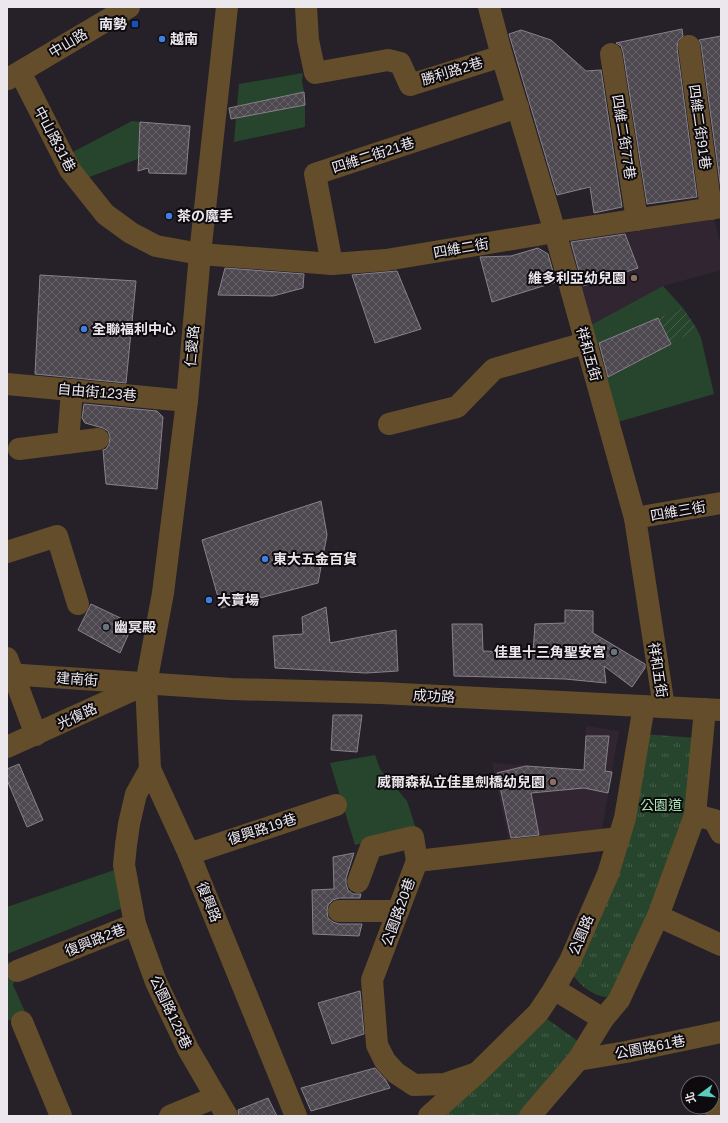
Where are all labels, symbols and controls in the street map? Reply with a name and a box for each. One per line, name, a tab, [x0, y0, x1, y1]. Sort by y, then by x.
place label: 南勢	[99, 16, 127, 32]
marker: 南勢	[130, 19, 140, 29]
street label: 中山路	[46, 25, 90, 61]
place label: 越南	[170, 31, 198, 47]
marker: 越南	[157, 34, 167, 44]
street label: 勝利路2巷	[419, 54, 485, 88]
street label: 四維二街91巷	[686, 84, 714, 170]
street label: 四維二街77巷	[609, 93, 639, 181]
street label: 中山路31巷	[31, 104, 79, 174]
street label: 四維二街21巷	[330, 134, 416, 176]
place label: 茶の魔手	[177, 208, 233, 224]
marker: 茶の魔手	[164, 211, 174, 221]
street label: 四維二街	[432, 235, 490, 261]
place label: 維多利亞幼兒園	[528, 270, 626, 286]
marker: 維多利亞幼兒園	[629, 273, 639, 283]
place label: 全聯福利中心	[92, 321, 176, 337]
marker: 全聯福利中心	[79, 324, 89, 334]
street label: 仁愛路	[182, 324, 202, 368]
street label: 祥和五街	[574, 325, 604, 383]
street label: 自由街123巷	[57, 381, 137, 403]
street label: 四維三街	[649, 498, 707, 524]
place label: 東大五金百貨	[273, 551, 357, 567]
marker: 東大五金百貨	[260, 554, 270, 564]
place label: 大賣場	[217, 592, 259, 608]
marker: 大賣場	[204, 595, 214, 605]
place label: 幽冥殿	[114, 619, 156, 635]
marker: 幽冥殿	[101, 622, 111, 632]
street label: 祥和五街	[646, 641, 670, 699]
place label: 佳里十三角聖安宮	[494, 644, 606, 660]
marker: 佳里十三角聖安宮	[609, 647, 619, 657]
street label: 建南街	[55, 670, 99, 688]
street label: 成功路	[413, 687, 455, 705]
street label: 光復路	[55, 700, 99, 732]
place label: 威爾森私立佳里劍橋幼兒園	[377, 774, 545, 790]
marker: 威爾森私立佳里劍橋幼兒園	[548, 777, 558, 787]
park label: 公園道	[640, 797, 682, 813]
street label: 復興路19巷	[225, 810, 299, 848]
street label: 公園路20巷	[378, 876, 418, 948]
street label: 復興路	[194, 880, 224, 924]
street label: 公園路	[565, 913, 597, 957]
street label: 復興路2巷	[62, 921, 128, 959]
street label: 公園路128巷	[147, 973, 195, 1051]
street label: 公園路61巷	[613, 1032, 687, 1062]
north arrow	[680, 1075, 720, 1115]
text: 北	[683, 1091, 698, 1105]

